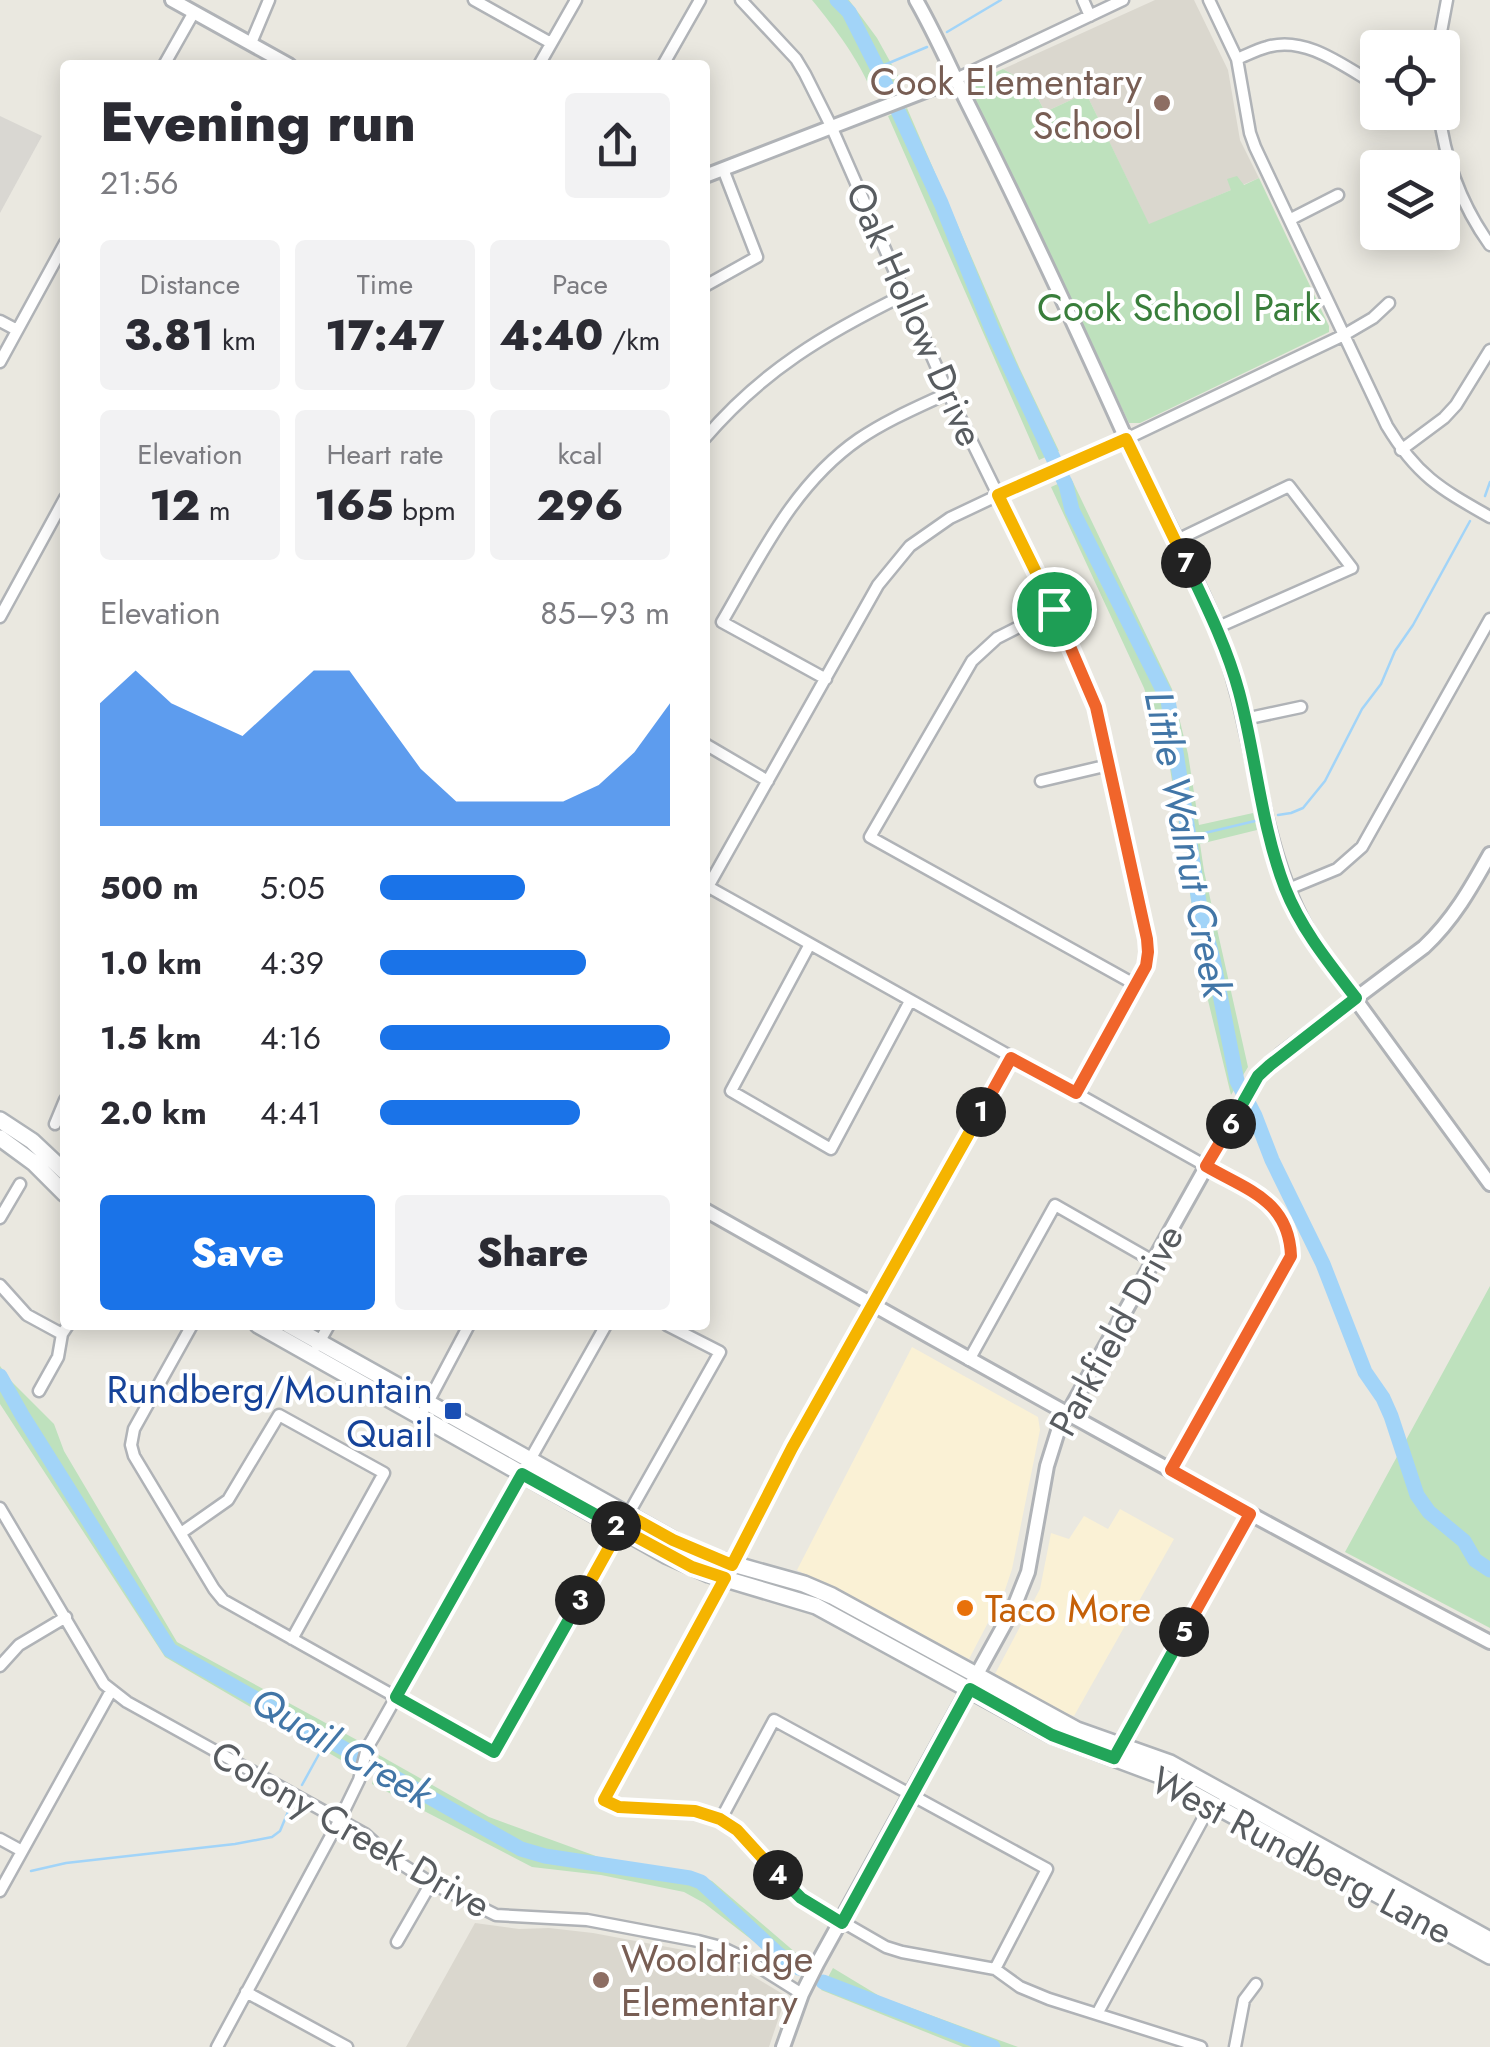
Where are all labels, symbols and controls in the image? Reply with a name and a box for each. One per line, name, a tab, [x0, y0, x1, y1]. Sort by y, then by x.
map controls	[1360, 30, 1460, 250]
button: locate	[1360, 30, 1460, 130]
place label: Cook Elementary School	[870, 54, 1142, 153]
text: Evening run	[100, 82, 416, 162]
marker: Cook Elementary School	[1151, 92, 1173, 114]
button: share	[565, 93, 670, 198]
button: layers	[1360, 150, 1460, 250]
text: 21:56	[100, 160, 179, 206]
street label: Oak Hollow Drive	[832, 173, 998, 455]
text: Distance	[140, 264, 240, 305]
text: Time	[357, 264, 413, 305]
text: Pace	[552, 264, 608, 305]
park label: Cook School Park	[1037, 280, 1321, 335]
text: 3.81	[124, 305, 214, 366]
text: 17:47	[325, 305, 445, 366]
text: 4:40	[500, 305, 603, 366]
text: km	[214, 320, 256, 361]
text: /km	[603, 320, 660, 361]
text: Elevation	[137, 434, 243, 475]
text: Heart rate	[327, 434, 443, 475]
text: kcal	[557, 434, 603, 475]
text: 12	[149, 475, 200, 536]
text: 165	[314, 475, 394, 536]
text: 296	[536, 475, 624, 536]
text: m	[200, 490, 231, 531]
text: bpm	[394, 490, 456, 531]
pin: 7	[1161, 538, 1211, 588]
text: 7	[1178, 542, 1194, 583]
pin	[1012, 567, 1097, 652]
icon: arrive	[1027, 582, 1082, 637]
text: Elevation	[100, 590, 221, 636]
text: 85–93 m	[540, 590, 670, 636]
water label: Little Walnut Creek	[1130, 686, 1247, 1004]
text: 500 m	[100, 865, 199, 911]
text: 5:05	[260, 865, 325, 911]
text: 1.0 km	[100, 940, 202, 986]
text: 4:39	[260, 940, 324, 986]
text: 1.5 km	[100, 1015, 202, 1061]
text: 4:16	[260, 1015, 321, 1061]
pin: 1	[956, 1087, 1006, 1137]
text: 2.0 km	[100, 1090, 207, 1136]
text: 4:41	[260, 1090, 321, 1136]
text: 1	[974, 1091, 988, 1132]
pin: 6	[1206, 1099, 1256, 1149]
text: 6	[1222, 1103, 1240, 1144]
button: Save	[100, 1195, 375, 1310]
button: Share	[395, 1195, 670, 1310]
street label: Parkfield Drive	[1035, 1214, 1197, 1446]
place label: Rundberg/Mountain Quail	[107, 1362, 433, 1461]
marker: Rundberg/Mountain Quail	[442, 1400, 464, 1422]
pin: 2	[591, 1501, 641, 1551]
text: 2	[607, 1505, 625, 1546]
pin: 3	[555, 1575, 605, 1625]
text: 3	[571, 1579, 589, 1620]
place label: Taco More	[985, 1581, 1151, 1636]
marker: Taco More	[954, 1597, 976, 1619]
pin: 5	[1159, 1607, 1209, 1657]
text: 5	[1175, 1611, 1193, 1652]
water label: Quail Creek	[241, 1672, 445, 1823]
street label: Colony Creek Drive	[201, 1727, 501, 1931]
street label: West Rundberg Lane	[1141, 1752, 1463, 1958]
pin: 4	[753, 1850, 803, 1900]
text: 4	[768, 1854, 788, 1895]
place label: Wooldridge Elementary	[621, 1931, 813, 2030]
marker: Wooldridge Elementary	[590, 1969, 612, 1991]

